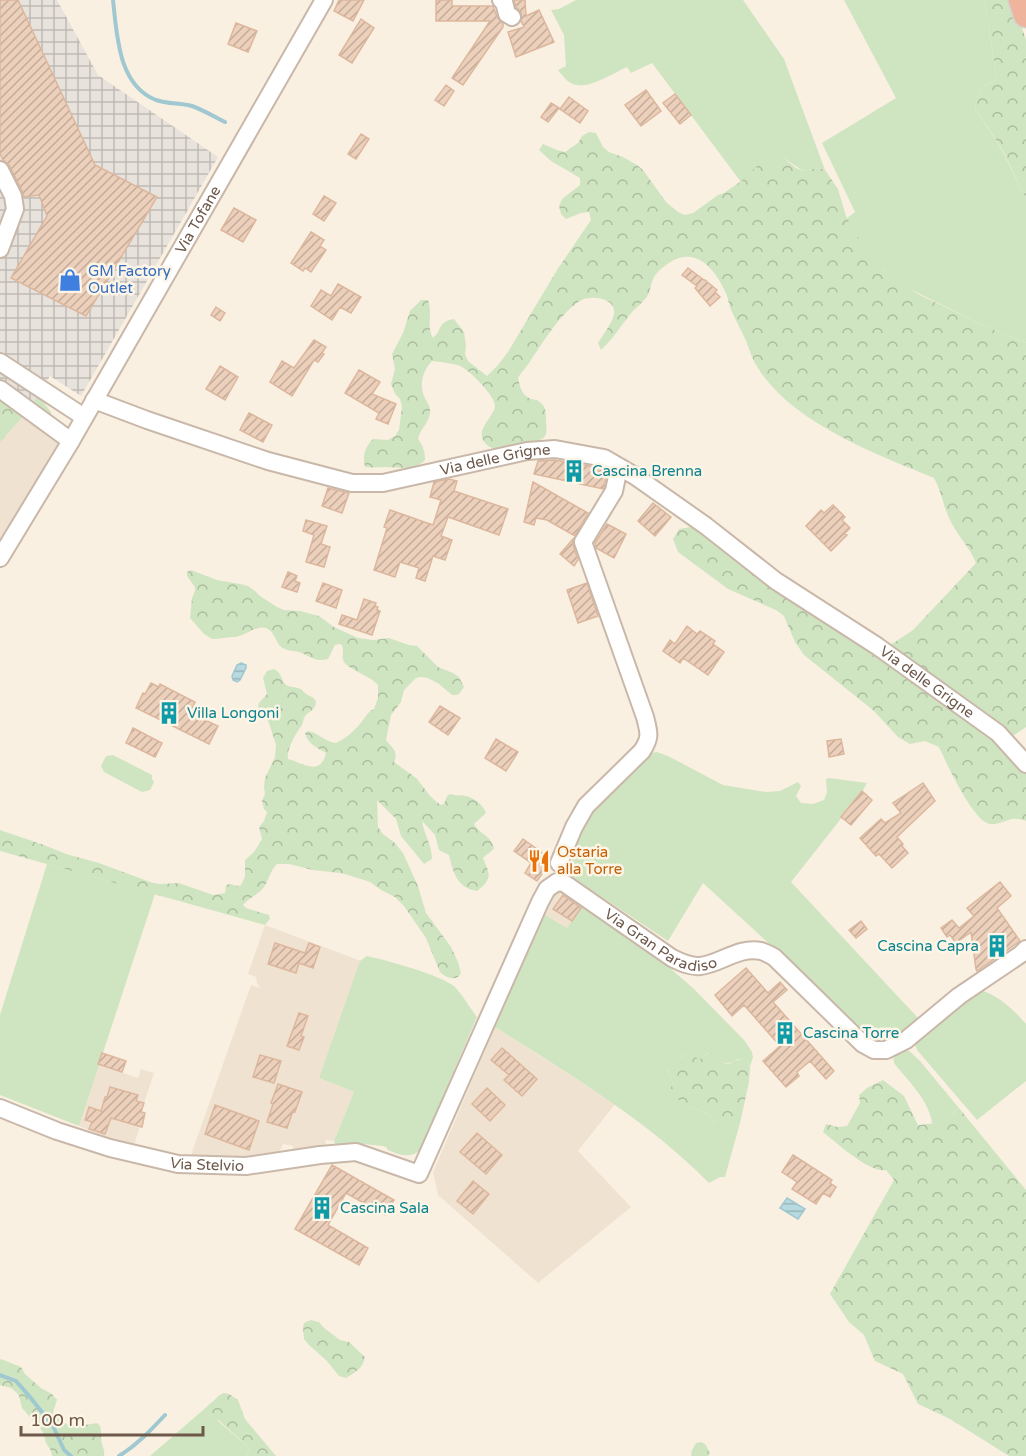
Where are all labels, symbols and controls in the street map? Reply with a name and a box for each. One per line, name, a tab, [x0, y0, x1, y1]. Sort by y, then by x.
street label: Via Tofane	[171, 183, 224, 257]
place label: GM Factory Outlet	[88, 262, 171, 297]
shop icon: GM Factory Outlet	[57, 267, 83, 293]
street label: Via delle Grigne	[438, 440, 551, 479]
building icon: Cascina Brenna	[561, 458, 587, 484]
place label: Cascina Brenna	[592, 462, 702, 480]
street label: Via delle Grigne	[876, 642, 978, 722]
building icon: Villa Longoni	[156, 700, 182, 726]
place label: Villa Longoni	[187, 704, 279, 722]
place label: Ostaria alla Torre	[557, 843, 622, 878]
restaurant icon: Ostaria alla Torre	[526, 848, 552, 874]
street label: Via Gran Paradiso	[601, 905, 719, 975]
building icon: Cascina Capra	[984, 933, 1010, 959]
place label: Cascina Capra	[877, 937, 979, 955]
building icon: Cascina Torre	[772, 1020, 798, 1046]
place label: Cascina Torre	[803, 1024, 899, 1042]
street label: Via Stelvio	[168, 1153, 244, 1175]
building icon: Cascina Sala	[309, 1195, 335, 1221]
place label: Cascina Sala	[340, 1199, 429, 1217]
scale bar	[21, 1399, 202, 1437]
text: 100 m	[30, 1409, 85, 1431]

